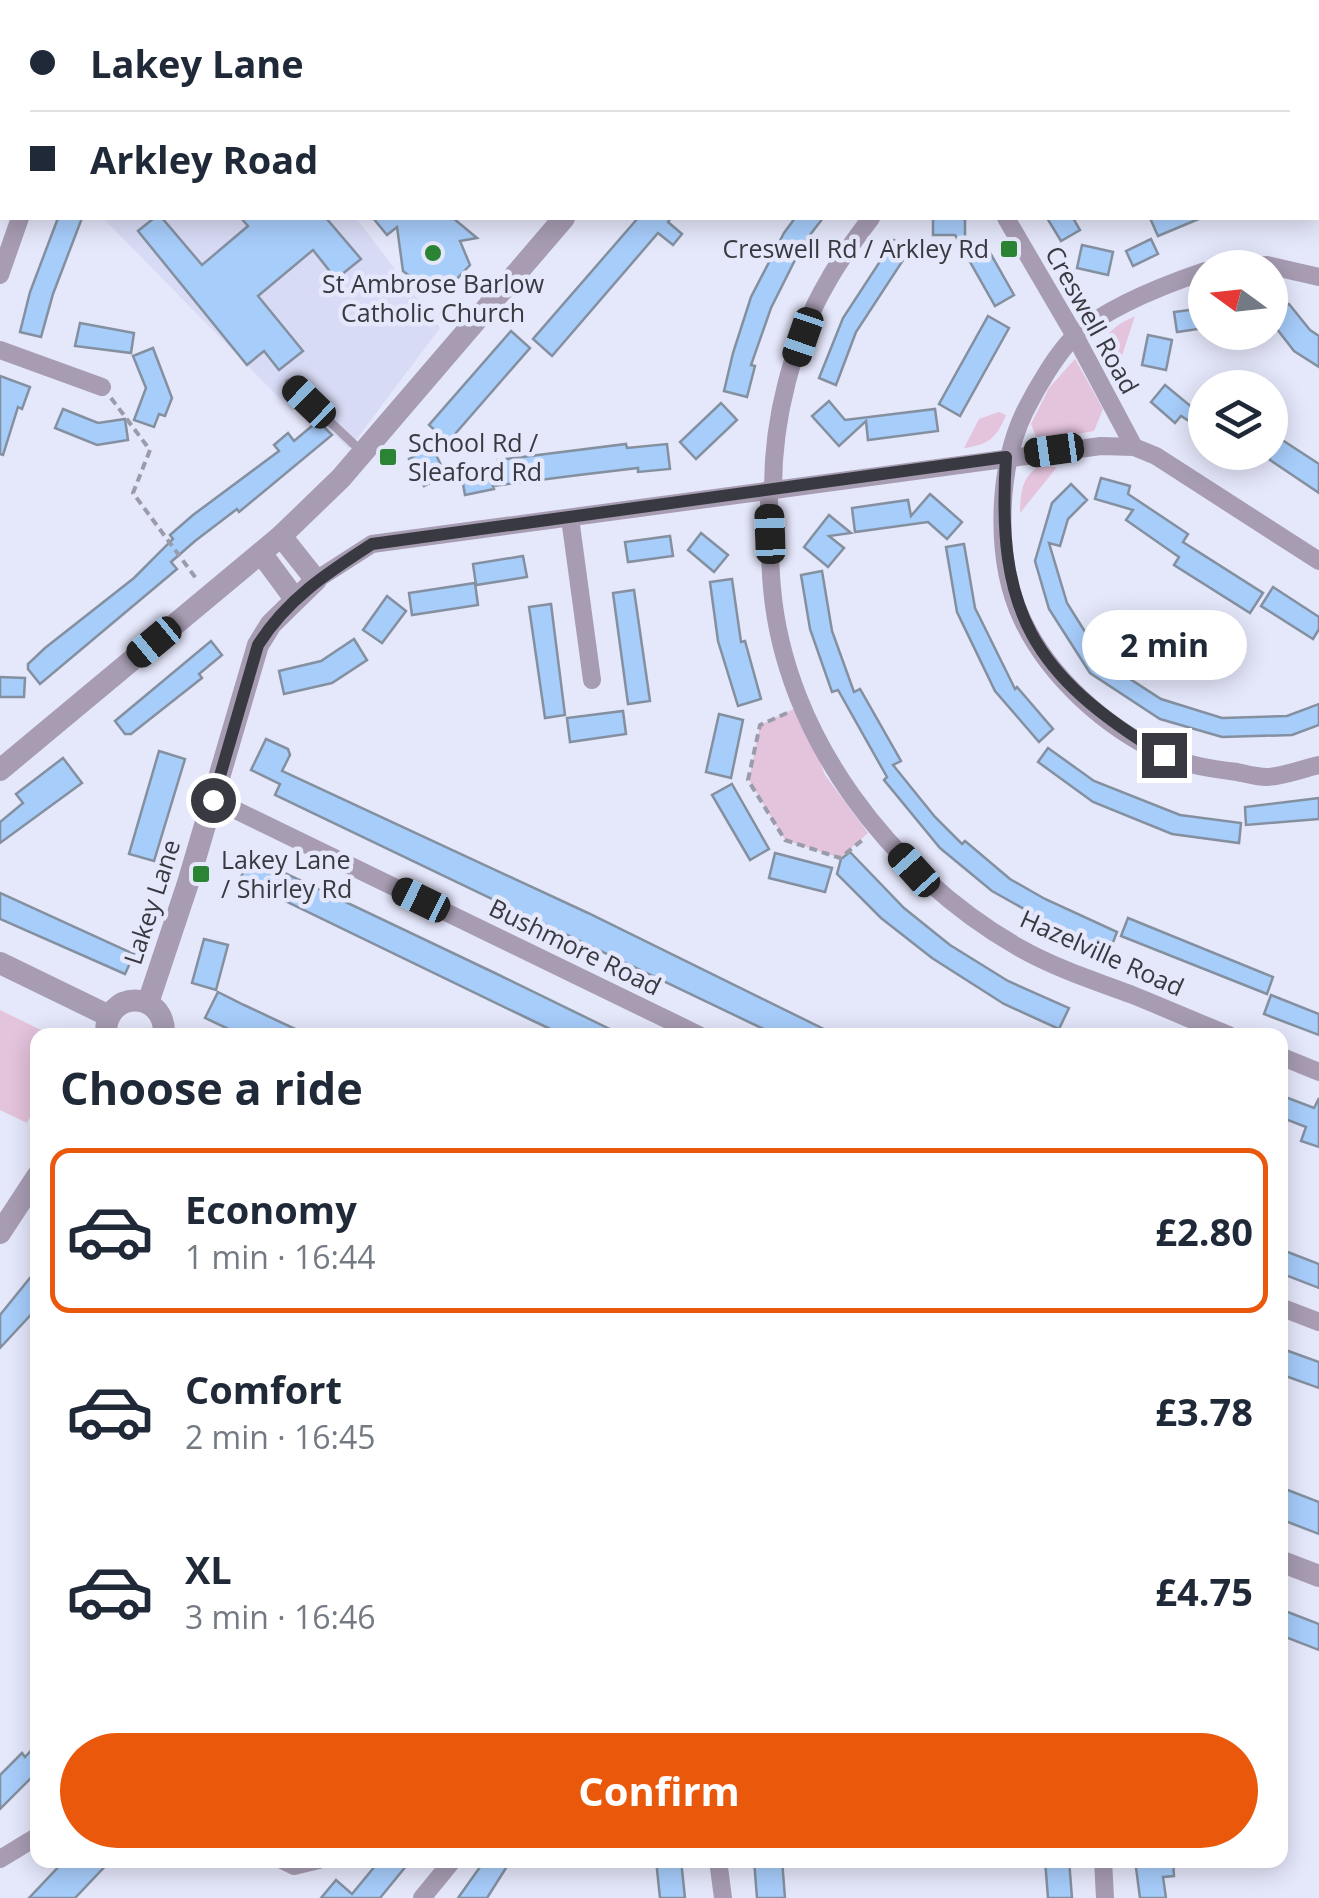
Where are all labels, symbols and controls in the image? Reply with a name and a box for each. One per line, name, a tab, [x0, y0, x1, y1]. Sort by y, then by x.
text: Lakey Lane	[90, 37, 304, 89]
text: Arkley Road	[90, 133, 318, 185]
place label: Creswell Rd / Arkley Rd	[722, 231, 989, 265]
marker: Creswell Rd / Arkley Rd	[998, 238, 1020, 260]
street label: Creswell Road	[1038, 240, 1148, 400]
marker: St Ambrose Barlow Catholic Church	[422, 242, 444, 264]
north arrow	[1188, 250, 1288, 350]
map controls	[1188, 250, 1288, 470]
place label: St Ambrose Barlow Catholic Church	[322, 266, 545, 329]
car	[779, 304, 827, 370]
car	[277, 370, 341, 434]
button: layers	[1188, 370, 1288, 470]
place label: School Rd / Sleaford Rd	[408, 425, 542, 488]
car	[1022, 431, 1086, 469]
marker: School Rd / Sleaford Rd	[377, 446, 399, 468]
car	[754, 503, 786, 565]
callout: 2 min	[1082, 610, 1246, 680]
car	[121, 611, 187, 673]
text: 2 min	[1120, 623, 1209, 666]
route end	[1142, 733, 1187, 778]
route start	[191, 778, 236, 823]
street label: Lakey Lane	[115, 835, 187, 969]
car	[883, 838, 945, 902]
place label: Lakey Lane / Shirley Rd	[221, 842, 352, 905]
marker: Lakey Lane / Shirley Rd	[190, 863, 212, 885]
car	[387, 873, 455, 927]
street label: Bushmore Road	[484, 890, 667, 1002]
street label: Hazelville Road	[1015, 901, 1190, 1003]
text: Choose a ride	[60, 1057, 363, 1118]
text: Economy	[185, 1183, 357, 1235]
icon: car	[65, 1186, 155, 1276]
text: £2.80	[1155, 1205, 1253, 1257]
text: 1 min · 16:44	[185, 1235, 376, 1278]
text: Comfort	[185, 1363, 342, 1415]
icon: car	[65, 1366, 155, 1456]
text: £3.78	[1155, 1385, 1253, 1437]
text: 2 min · 16:45	[185, 1415, 376, 1458]
text: XL	[185, 1543, 232, 1595]
icon: car	[65, 1546, 155, 1636]
text: £4.75	[1155, 1565, 1253, 1617]
text: 3 min · 16:46	[185, 1595, 376, 1638]
button: Confirm	[60, 1733, 1258, 1848]

